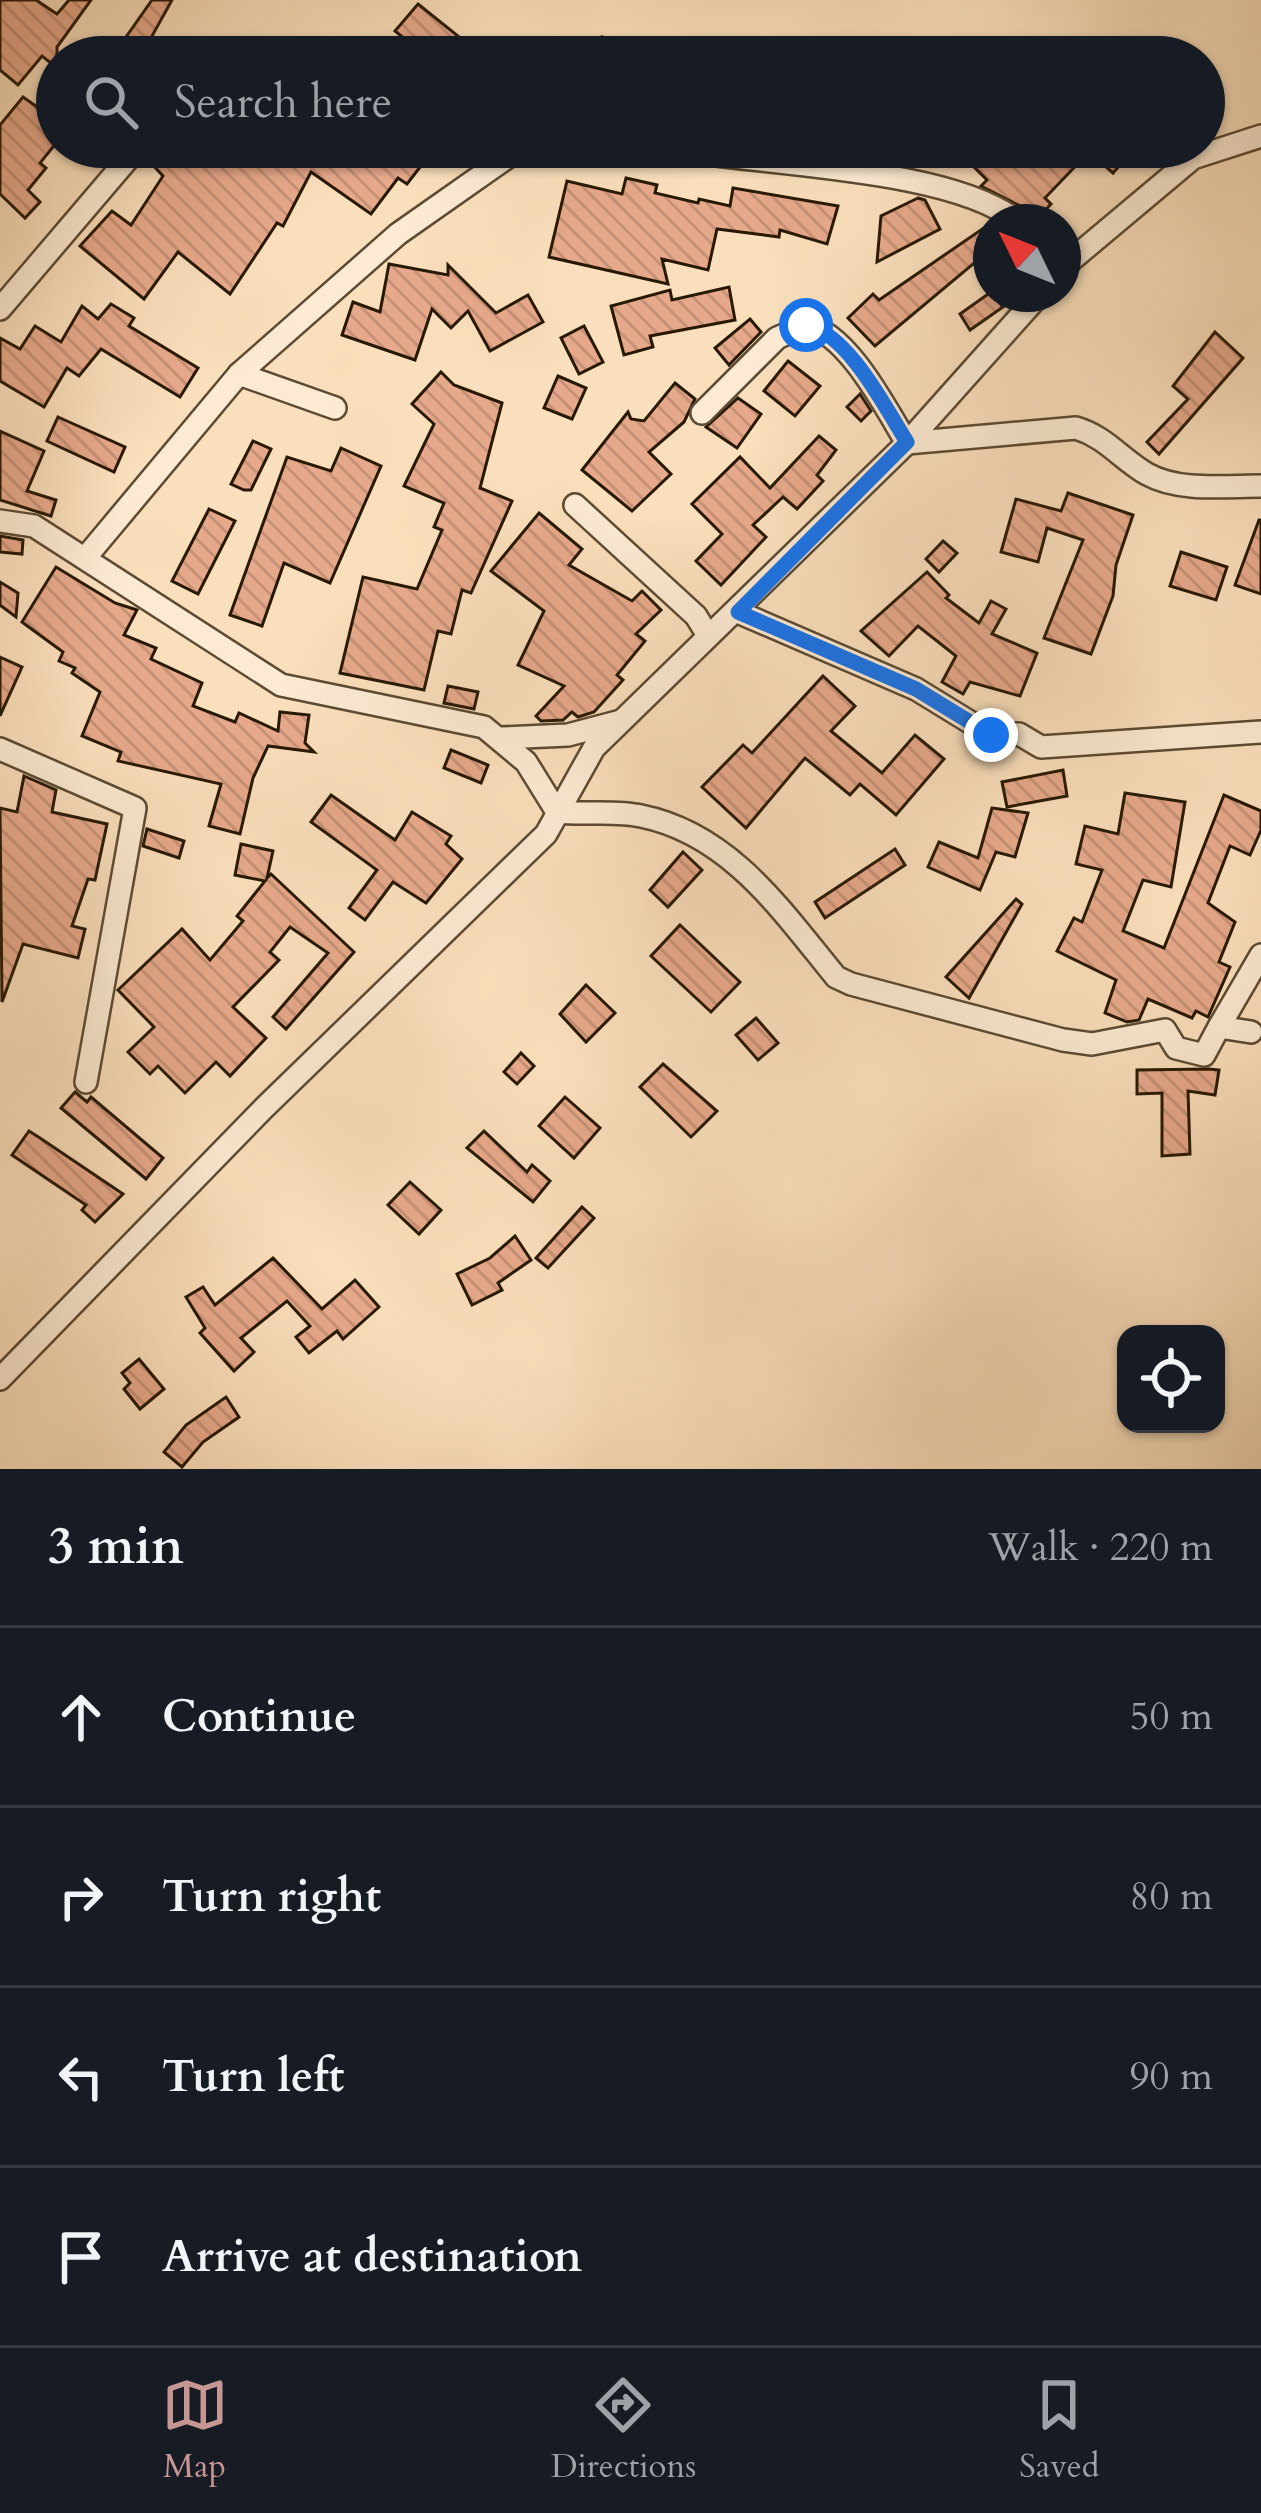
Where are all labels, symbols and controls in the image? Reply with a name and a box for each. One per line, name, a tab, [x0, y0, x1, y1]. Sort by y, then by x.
search box	[36, 36, 1225, 168]
icon: search	[78, 69, 144, 135]
text: Search here	[174, 72, 392, 133]
north arrow	[973, 204, 1081, 312]
route start	[779, 298, 833, 352]
route end	[964, 708, 1018, 762]
map controls	[1117, 1325, 1225, 1433]
button: locate	[1117, 1325, 1225, 1433]
text: 3 min	[48, 1512, 184, 1582]
text: Walk · 220 m	[988, 1521, 1213, 1574]
icon: ahead	[48, 1684, 114, 1750]
text: Continue	[162, 1686, 356, 1747]
text: 50 m	[1130, 1690, 1213, 1743]
icon: right	[48, 1864, 114, 1930]
text: Turn right	[162, 1866, 381, 1927]
text: 80 m	[1130, 1870, 1213, 1923]
icon: left	[48, 2044, 114, 2110]
text: Turn left	[162, 2046, 344, 2107]
text: 90 m	[1130, 2050, 1213, 2103]
icon: arrive	[48, 2224, 114, 2290]
text: Arrive at destination	[162, 2226, 582, 2287]
tab: Map	[162, 2372, 228, 2489]
tab: Directions	[551, 2372, 696, 2489]
tab: Saved	[1019, 2372, 1099, 2489]

